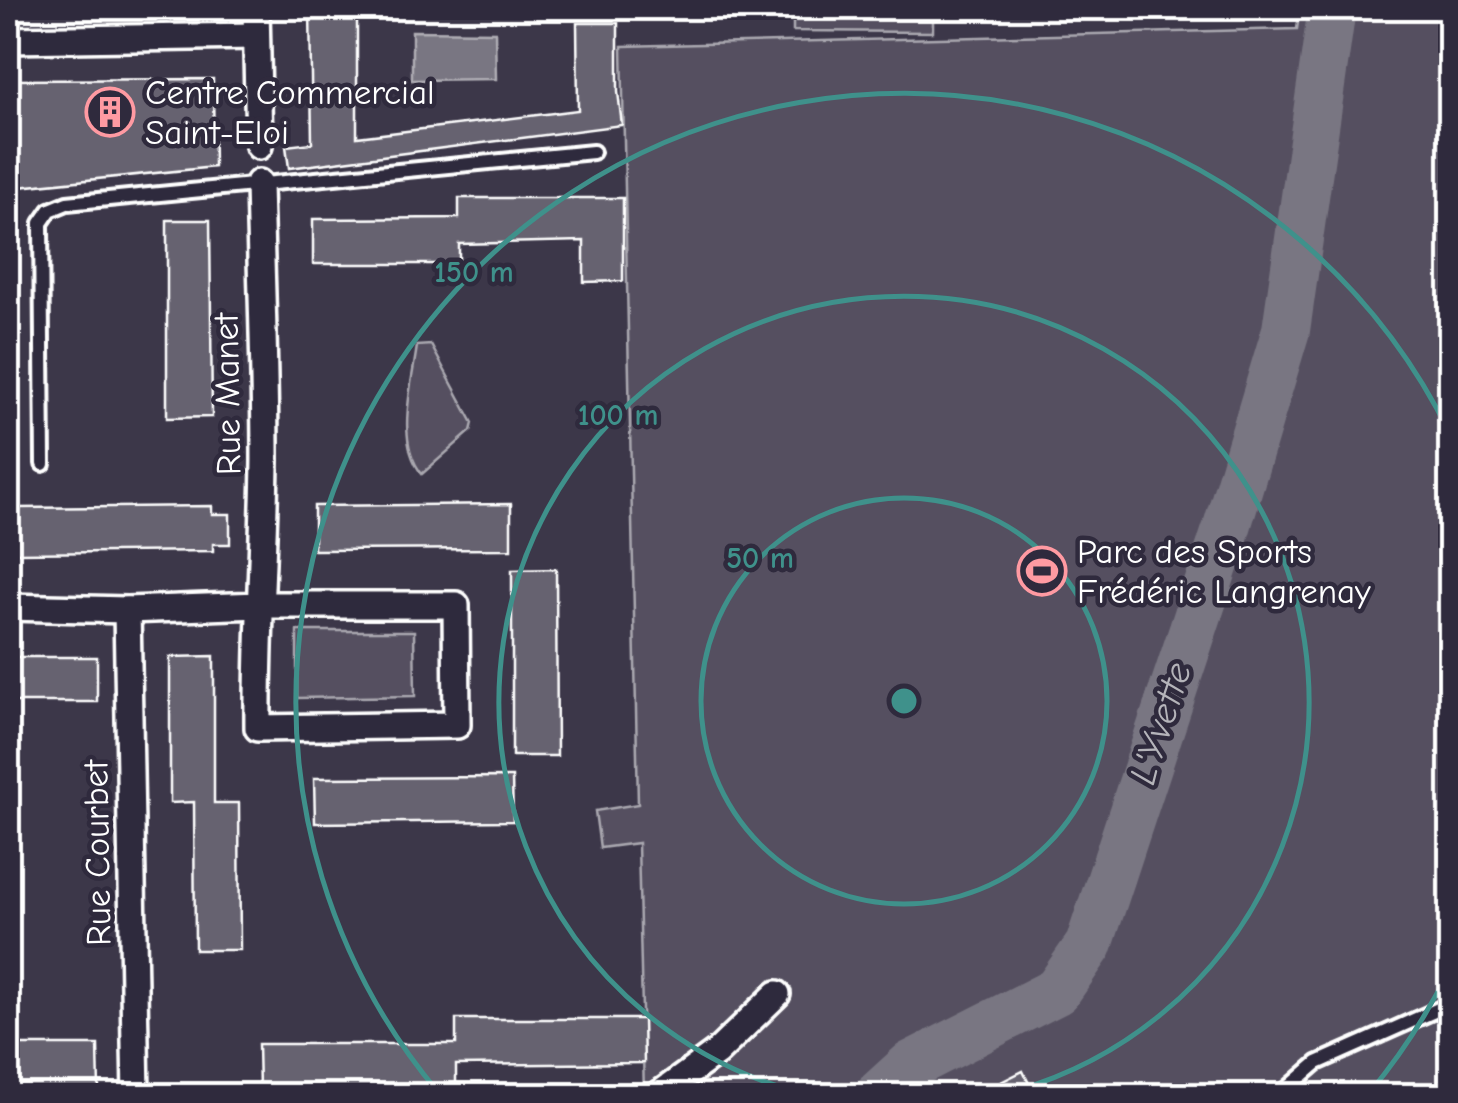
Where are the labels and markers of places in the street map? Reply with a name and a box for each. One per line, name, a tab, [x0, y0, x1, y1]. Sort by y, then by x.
place label: Centre Commercial Saint-Eloi	[145, 72, 435, 153]
building icon: Centre Commercial Saint-Eloi	[84, 86, 136, 138]
place label: Parc des Sports Frédéric Langrenay	[1077, 531, 1371, 612]
sports icon: Parc des Sports Frédéric Langrenay	[1016, 545, 1068, 597]
centre of rings	[886, 683, 922, 719]

